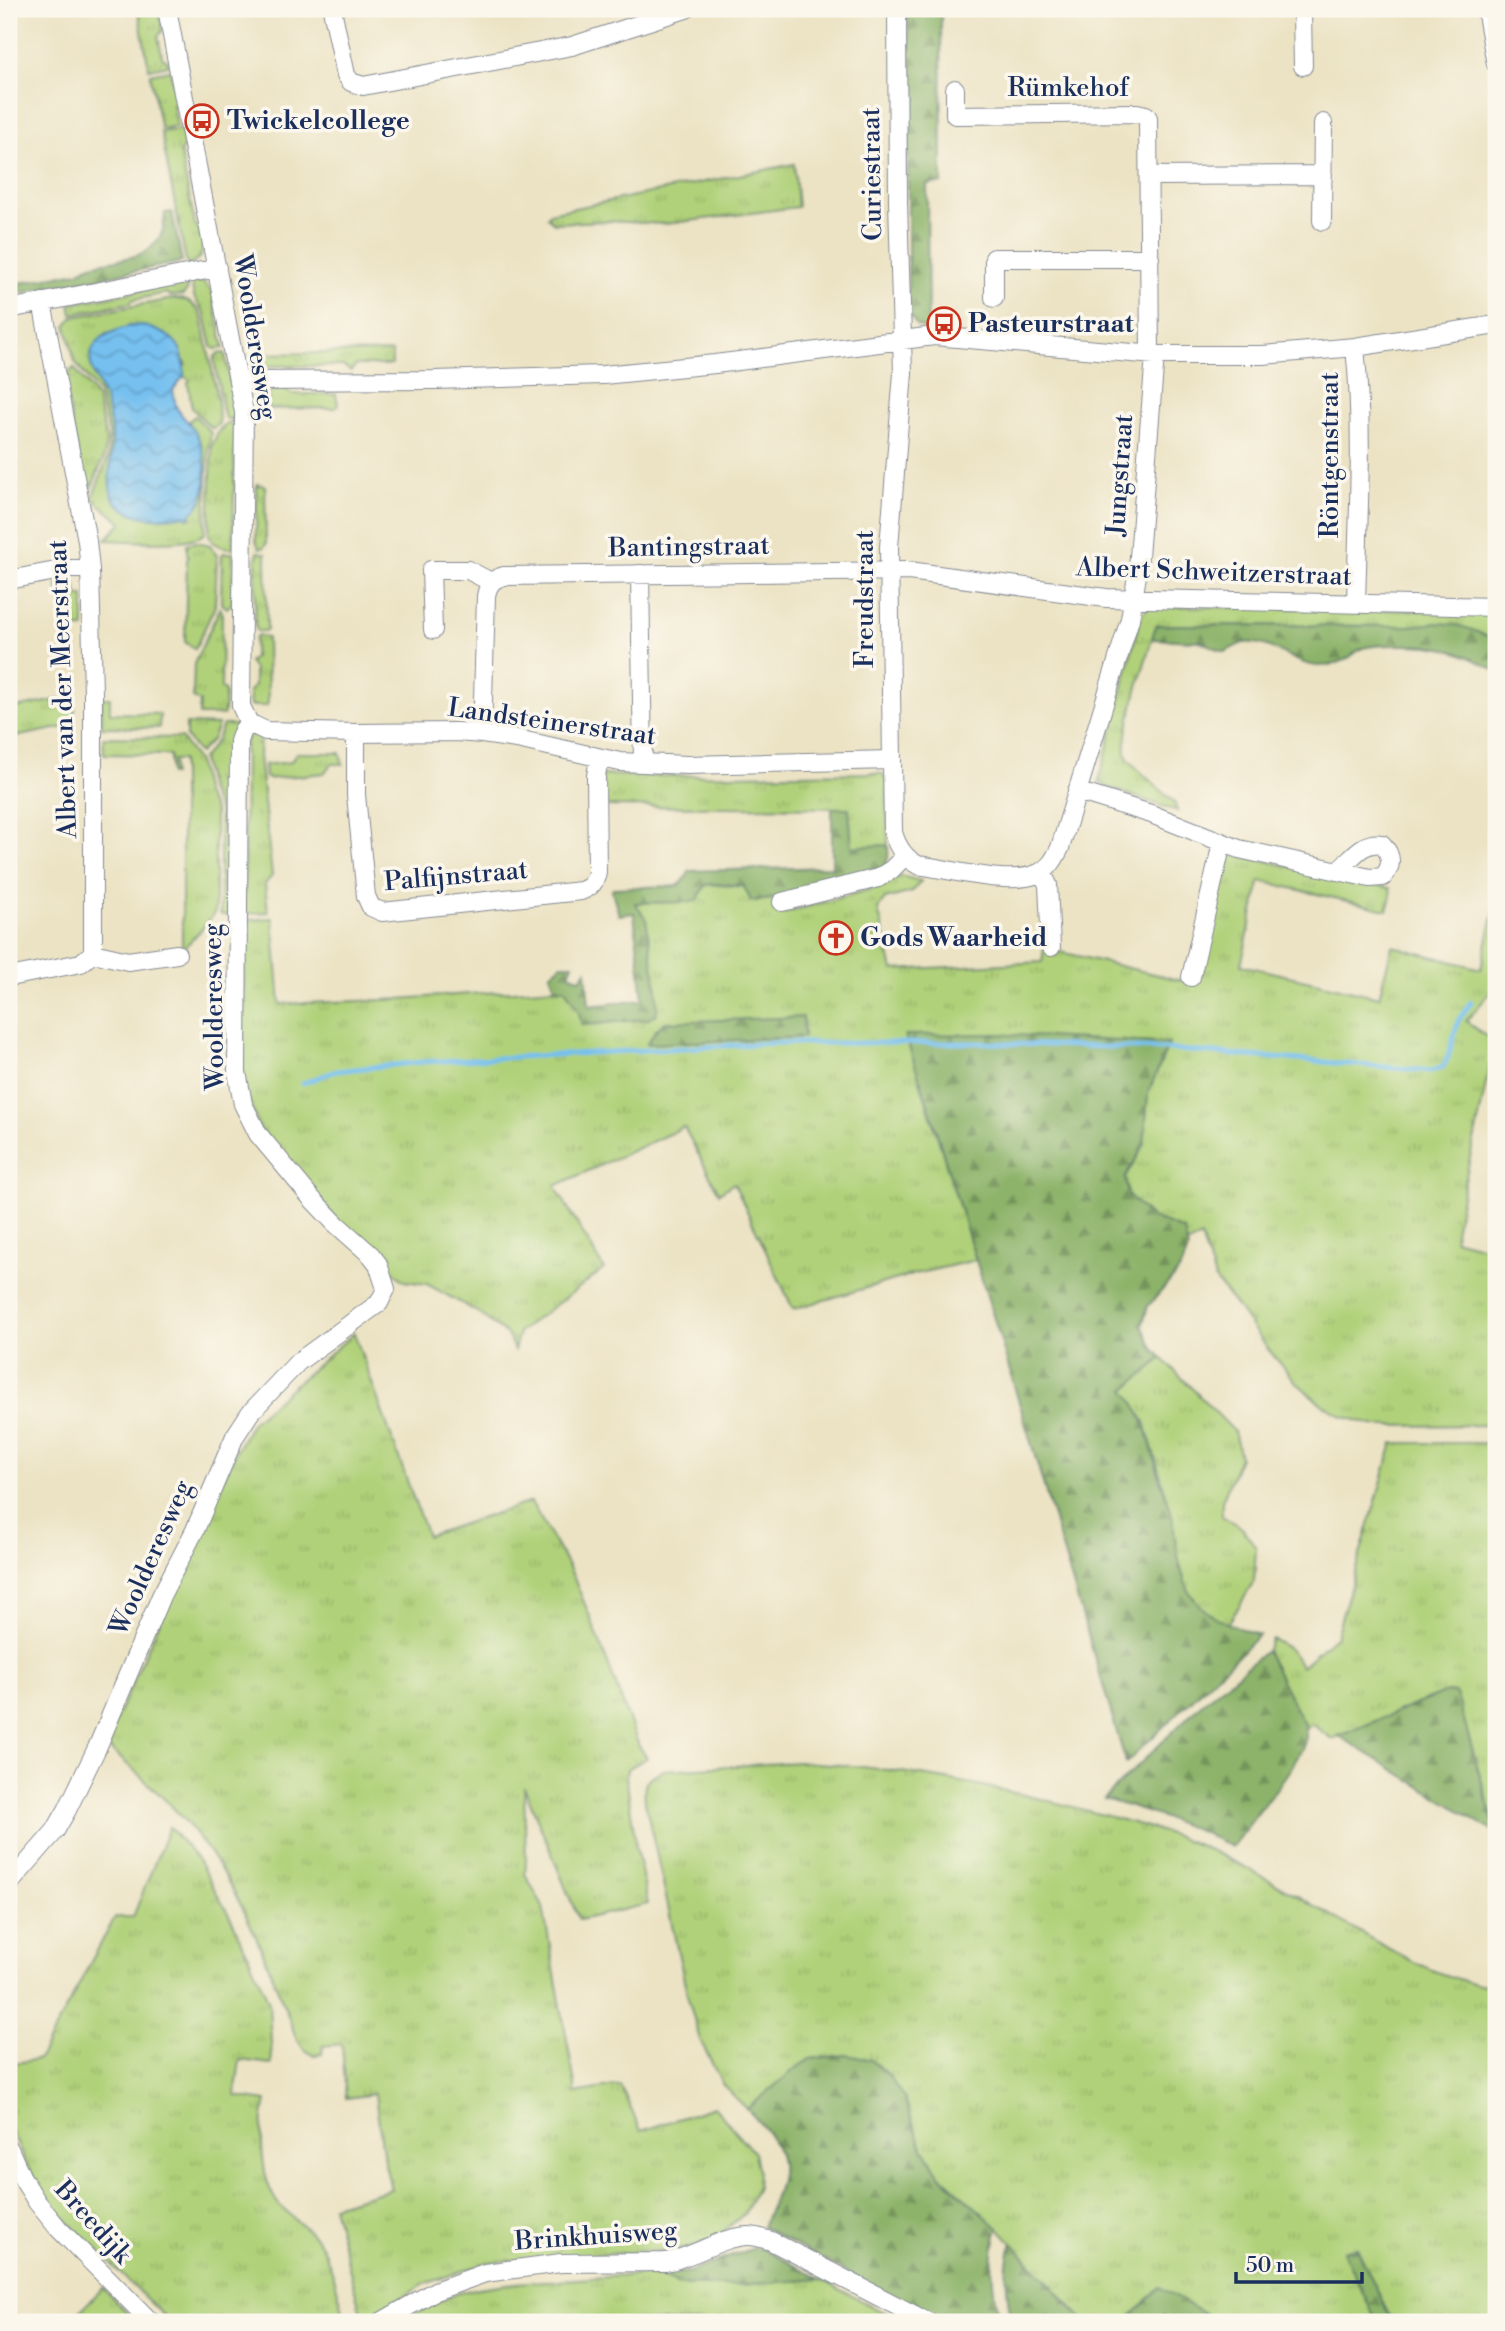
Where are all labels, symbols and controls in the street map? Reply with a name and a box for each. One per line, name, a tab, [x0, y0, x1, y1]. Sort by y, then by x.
street label: Rümkehof	[1007, 72, 1130, 104]
bus stop icon: Twickelcollege	[183, 102, 221, 140]
place label: Twickelcollege	[227, 105, 410, 137]
street label: Curiestraat	[855, 107, 889, 241]
street label: Woolderesweg	[226, 251, 284, 423]
bus stop icon: Pasteurstraat	[925, 305, 963, 343]
place label: Pasteurstraat	[968, 308, 1135, 340]
street label: Röntgenstraat	[1314, 372, 1346, 538]
street label: Jungstraat	[1100, 413, 1140, 538]
street label: Bantingstraat	[607, 530, 770, 564]
street label: Freudstraat	[849, 530, 881, 668]
street label: Albert van der Meerstraat	[42, 539, 84, 840]
street label: Albert Schweitzerstraat	[1075, 551, 1352, 593]
street label: Landsteinerstraat	[446, 692, 658, 752]
street label: Palfijnstraat	[383, 854, 529, 898]
church icon: Gods Waarheid	[817, 919, 855, 957]
place label: Gods Waarheid	[860, 922, 1048, 954]
street label: Woolderesweg	[197, 923, 231, 1092]
street label: Woolderesweg	[102, 1475, 200, 1642]
street label: Breedijk	[47, 2173, 139, 2271]
street label: Brinkhuisweg	[513, 2214, 679, 2258]
scale bar	[1236, 2240, 1362, 2284]
text: 50 m	[1246, 2253, 1294, 2279]

